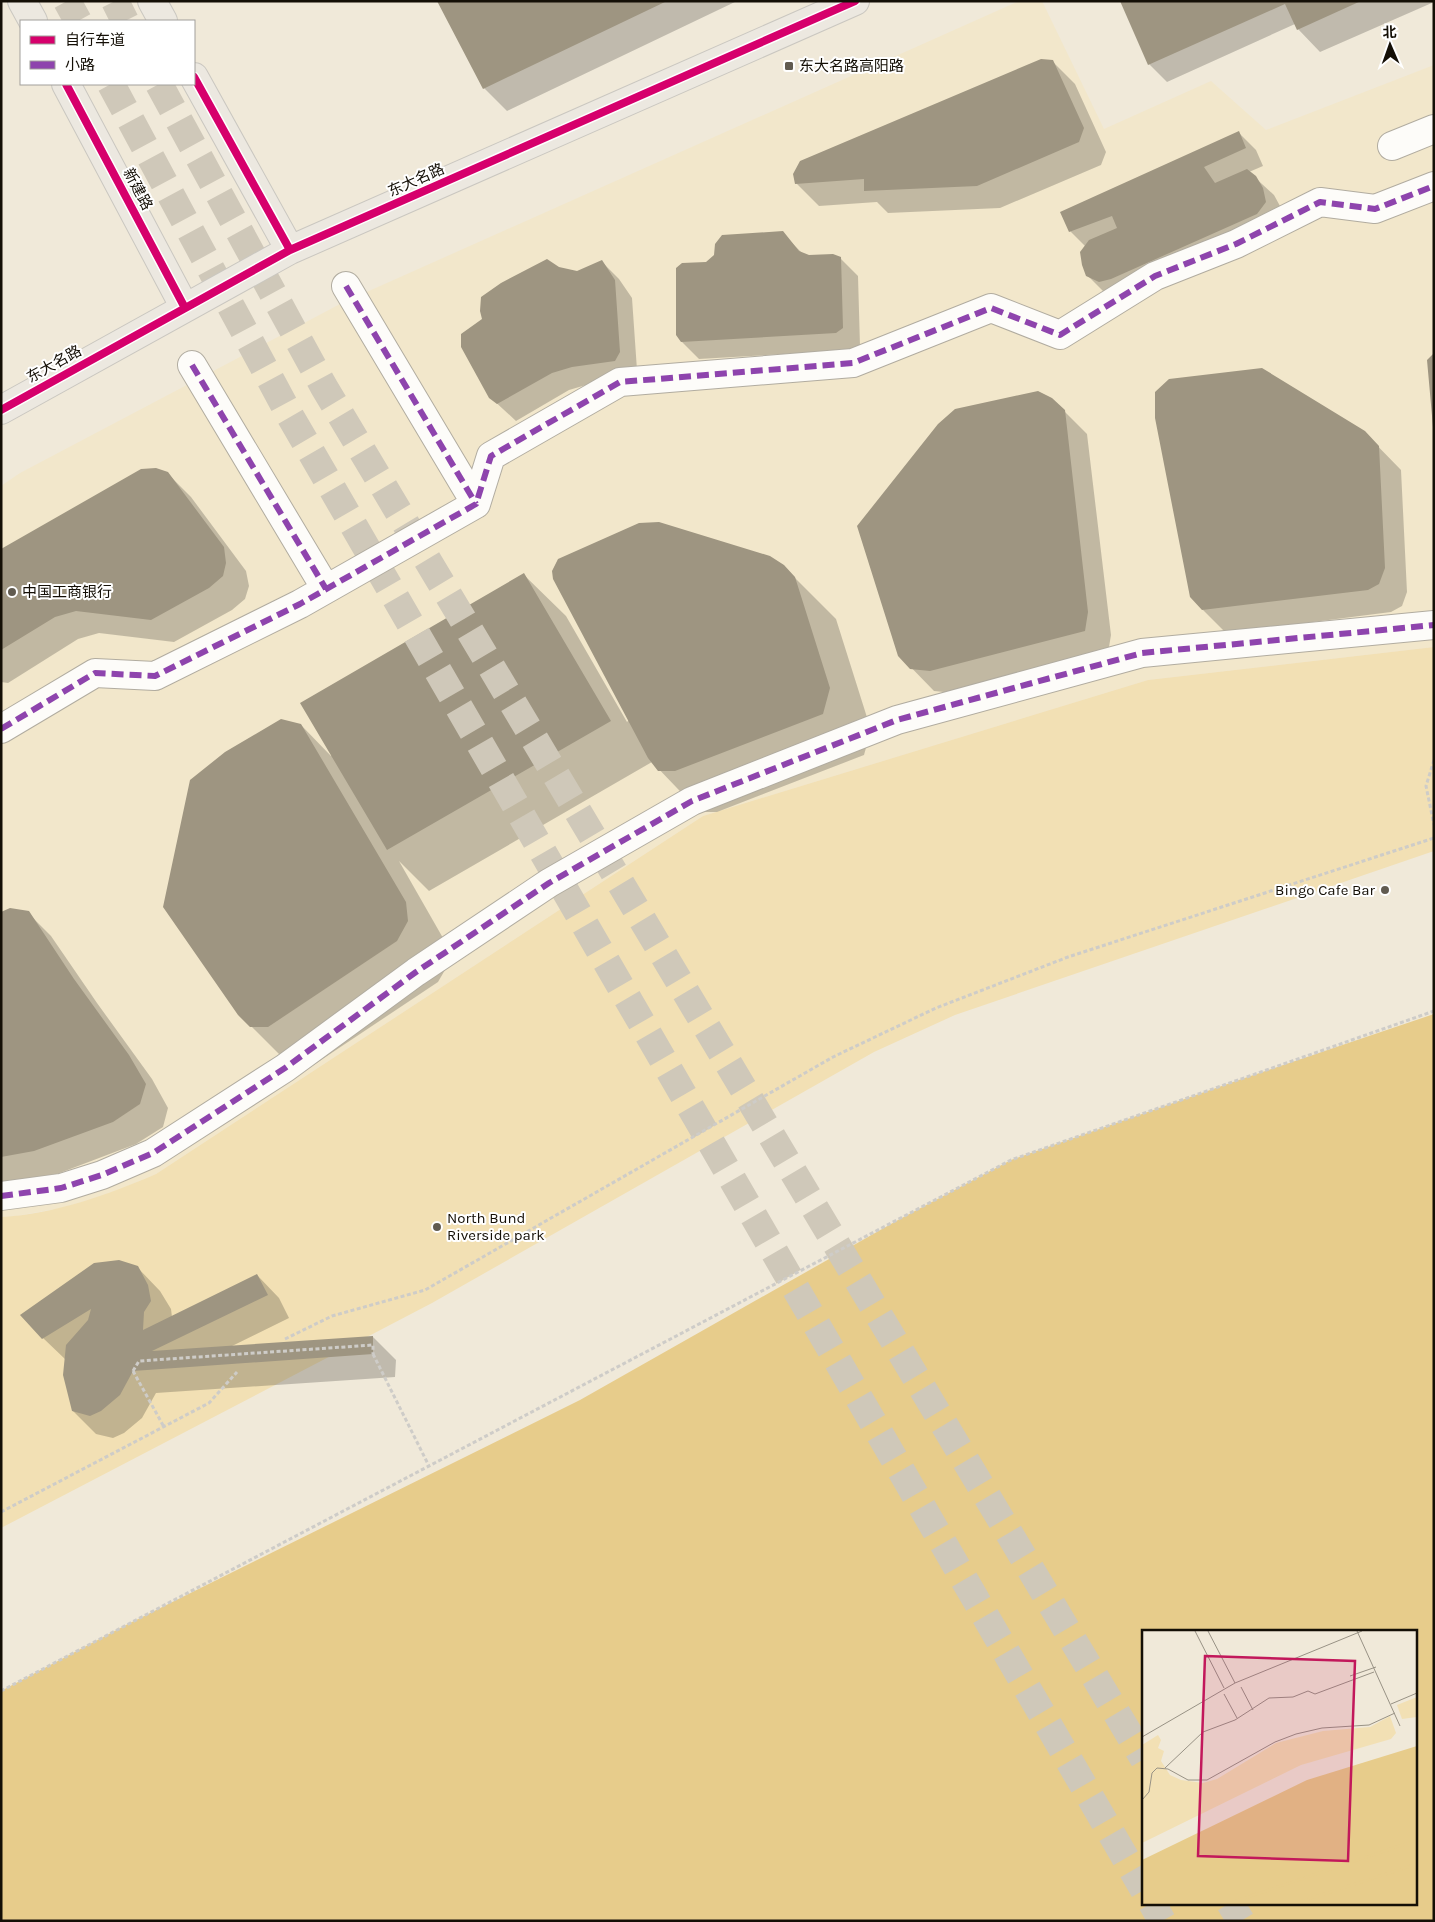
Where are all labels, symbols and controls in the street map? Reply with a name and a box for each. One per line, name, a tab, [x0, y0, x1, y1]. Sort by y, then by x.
legend	[20, 20, 195, 85]
north arrow	[1365, 20, 1415, 70]
text: 北	[1382, 24, 1397, 41]
text: 自行车道	[65, 31, 125, 49]
text: 小路	[65, 56, 95, 74]
place label: 东大名路高阳路	[799, 57, 904, 75]
marker: 东大名路高阳路	[783, 60, 795, 72]
street label: 东大名路	[385, 160, 447, 200]
street label: 新建路	[119, 165, 157, 213]
street label: 东大名路	[23, 342, 85, 386]
place label: 中国工商银行	[22, 583, 112, 601]
marker: 中国工商银行	[6, 586, 18, 598]
place label: Bingo Cafe Bar	[1275, 881, 1376, 899]
marker: Bingo Cafe Bar	[1379, 884, 1391, 896]
place label: North Bund Riverside park	[447, 1209, 545, 1244]
marker: North Bund Riverside park	[431, 1221, 443, 1233]
inset map	[1142, 1630, 1418, 1904]

